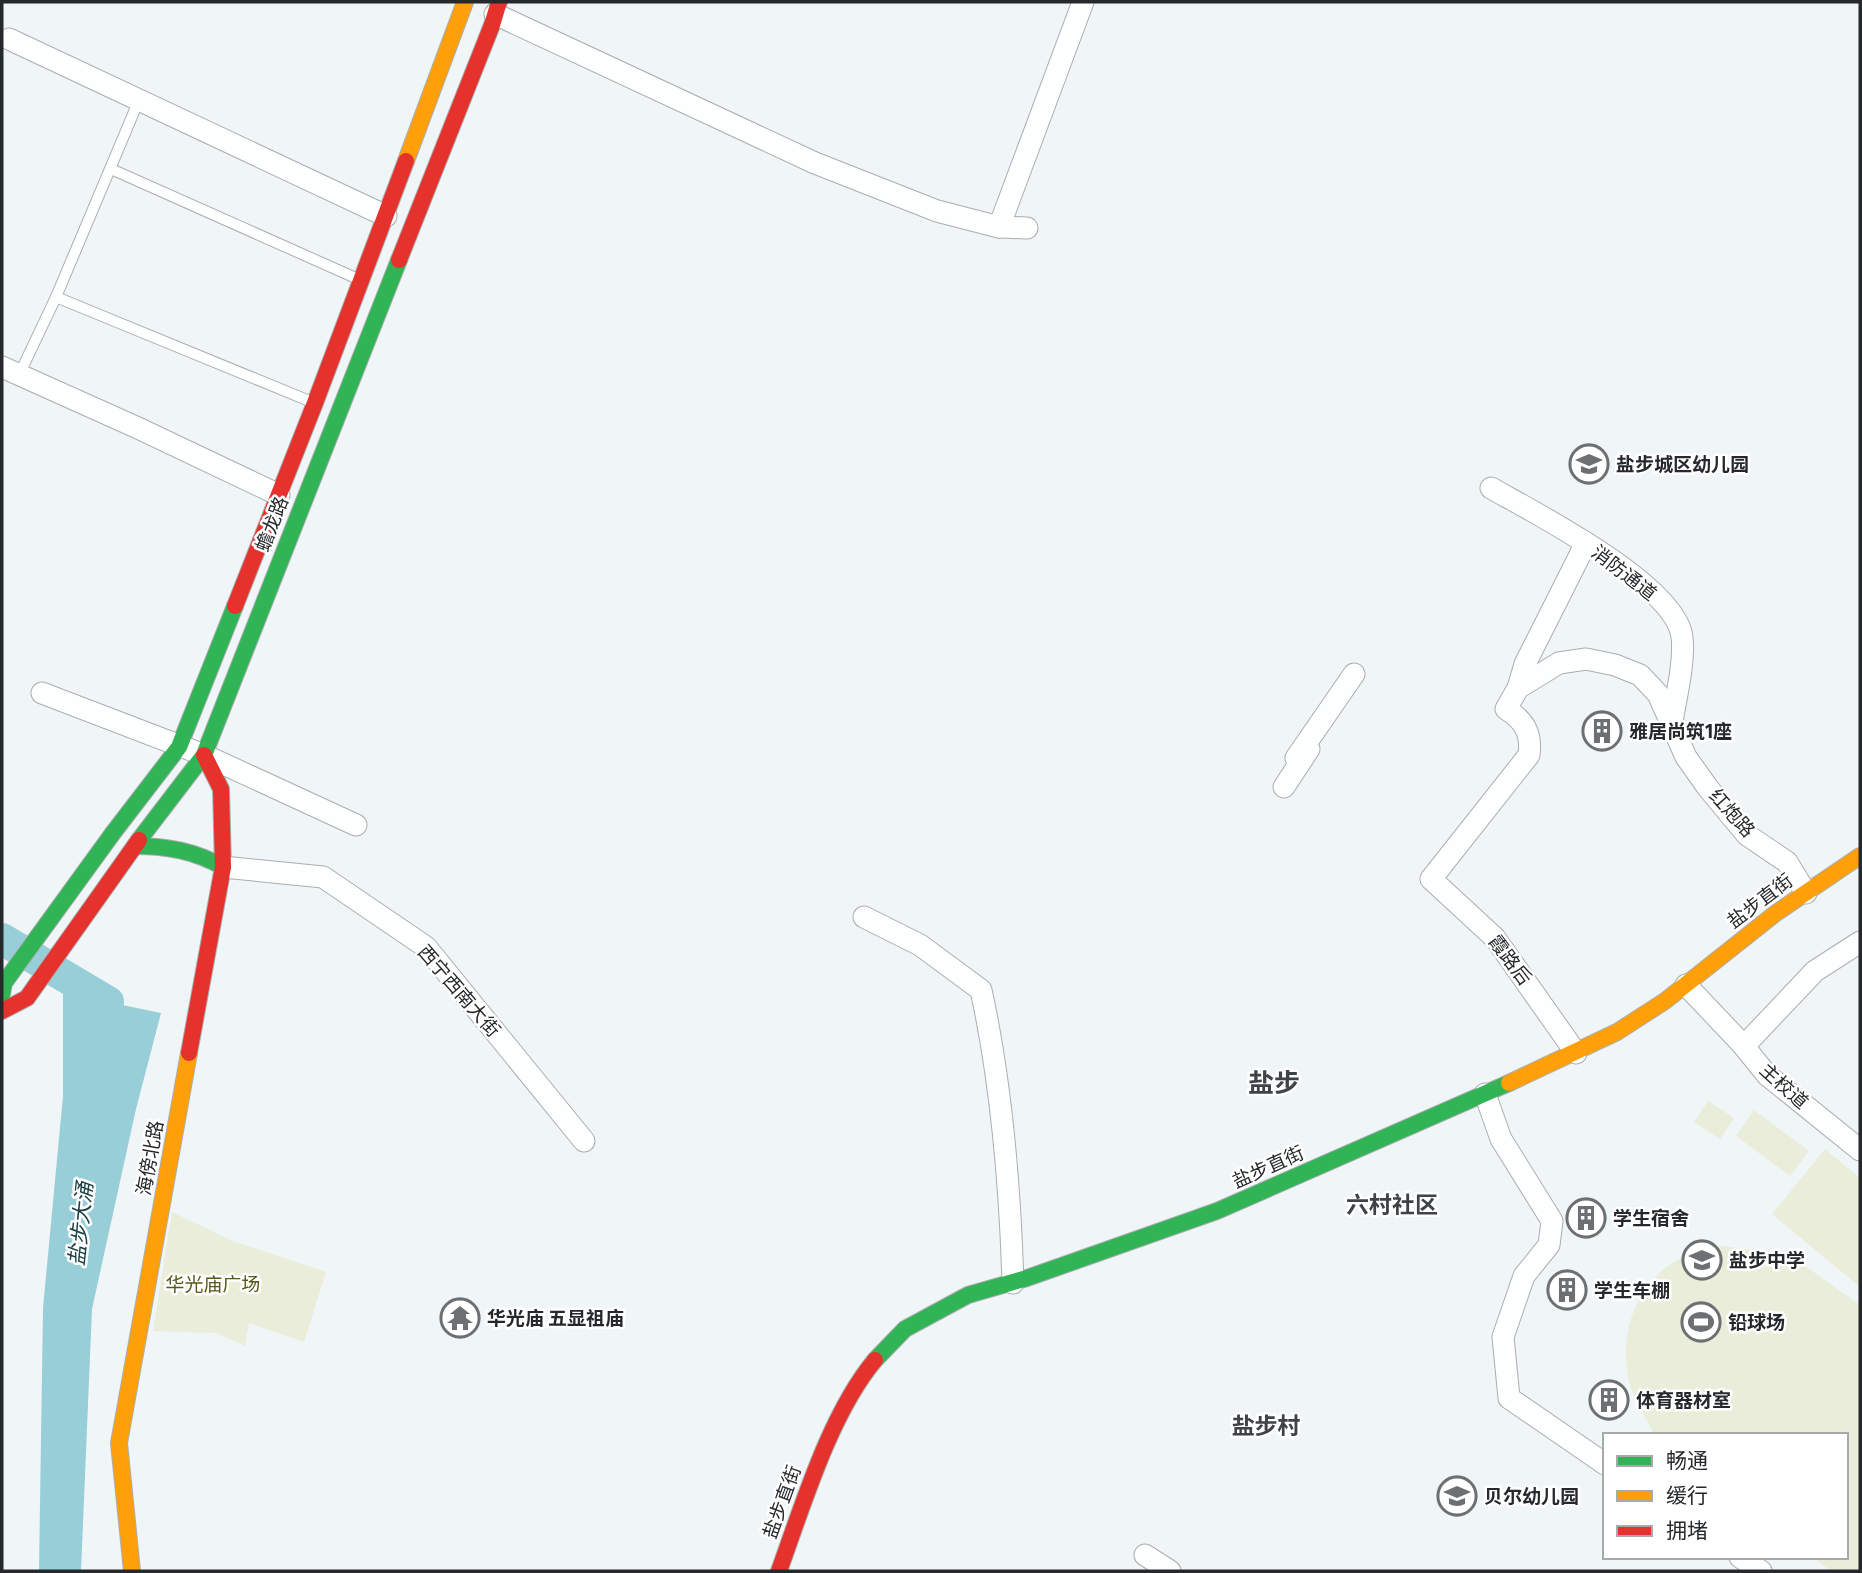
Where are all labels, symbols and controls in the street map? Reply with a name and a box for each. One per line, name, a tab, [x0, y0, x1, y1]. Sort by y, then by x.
school or university icon: 盐步城区幼儿园	[1568, 443, 1610, 485]
place label: 盐步城区幼儿园	[1616, 453, 1749, 476]
street label: 蟾龙路	[251, 493, 293, 555]
street label: 消防通道	[1587, 541, 1661, 605]
building icon: 雅居尚筑1座	[1581, 710, 1623, 752]
place label: 雅居尚筑1座	[1629, 720, 1732, 743]
street label: 红炮路	[1704, 784, 1760, 842]
street label: 盐步直街	[1723, 869, 1797, 933]
street label: 霞路后	[1484, 930, 1536, 990]
street label: 西宁西南大街	[413, 940, 505, 1042]
street label: 主校道	[1755, 1058, 1813, 1114]
district label: 盐步	[1248, 1068, 1300, 1099]
street label: 海傍北路	[132, 1119, 168, 1197]
street label: 盐步直街	[1229, 1141, 1307, 1193]
water label: 盐步大涌	[64, 1179, 99, 1267]
district label: 六村社区	[1346, 1191, 1438, 1219]
building icon: 学生宿舍	[1565, 1197, 1607, 1239]
place label: 学生宿舍	[1613, 1207, 1689, 1230]
school or university icon: 盐步中学	[1681, 1239, 1723, 1281]
place label: 盐步中学	[1729, 1249, 1805, 1272]
building icon: 学生车棚	[1546, 1269, 1588, 1311]
park label: 华光庙广场	[165, 1273, 261, 1296]
place label: 学生车棚	[1594, 1279, 1670, 1302]
temple icon: 华光庙 五显祖庙	[439, 1297, 481, 1339]
sports icon: 铅球场	[1680, 1301, 1722, 1343]
place label: 华光庙 五显祖庙	[487, 1307, 624, 1330]
place label: 铅球场	[1728, 1311, 1785, 1334]
building icon: 体育器材室	[1588, 1379, 1630, 1421]
place label: 体育器材室	[1636, 1389, 1731, 1412]
district label: 盐步村	[1232, 1412, 1301, 1440]
legend	[1603, 1433, 1848, 1559]
text: 畅通	[1666, 1448, 1708, 1474]
street label: 盐步直街	[758, 1462, 806, 1542]
school or university icon: 贝尔幼儿园	[1436, 1475, 1478, 1517]
text: 缓行	[1666, 1483, 1708, 1509]
place label: 贝尔幼儿园	[1484, 1485, 1579, 1508]
text: 拥堵	[1666, 1518, 1708, 1544]

